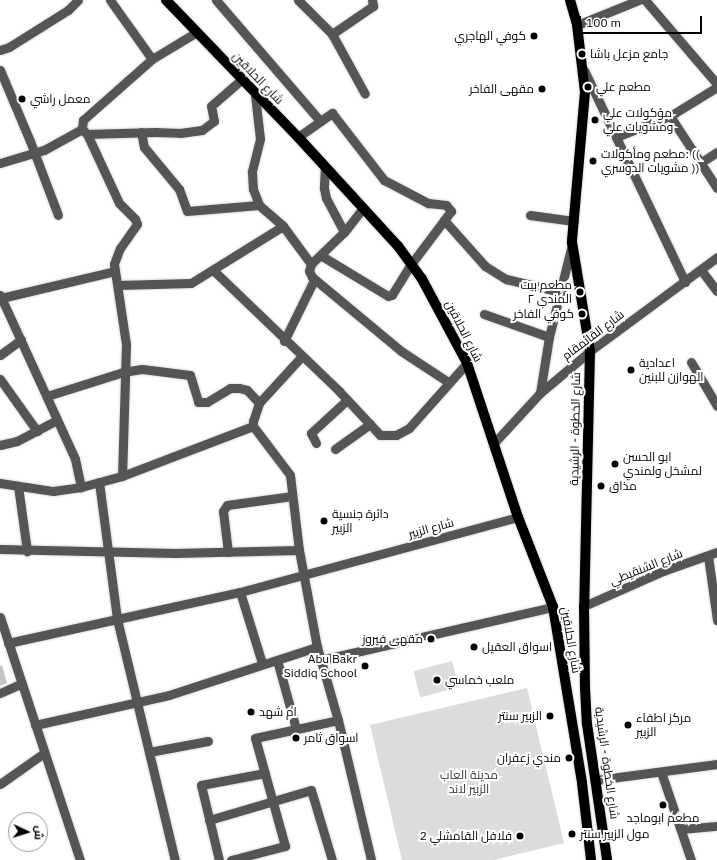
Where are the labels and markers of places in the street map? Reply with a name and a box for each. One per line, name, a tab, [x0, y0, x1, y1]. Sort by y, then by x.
place label: كوفي الهاجري	[454, 29, 526, 43]
marker: كوفي الهاجري	[529, 31, 539, 41]
place label: جامع مزعل باشا	[590, 47, 668, 61]
marker: جامع مزعل باشا	[577, 49, 587, 59]
place label: مطعم علي	[596, 80, 651, 94]
place label: مقهى الفاخر	[469, 82, 534, 96]
marker: مطعم علي	[583, 82, 593, 92]
marker: مقهى الفاخر	[537, 84, 547, 94]
place label: معمل راشي	[30, 92, 90, 106]
marker: معمل راشي	[17, 94, 27, 104]
place label: مؤكولات علي ومشويات علي	[603, 106, 673, 134]
marker: مؤكولات علي ومشويات علي	[590, 115, 600, 125]
place label: مطعم ومأكولات: (( مشويات الدوسري ))	[601, 147, 700, 175]
marker: مطعم ومأكولات: (( مشويات الدوسري ))	[588, 156, 598, 166]
place label: مطعم بيت المندي ٢	[520, 278, 572, 306]
marker: مطعم بيت المندي ٢	[575, 287, 585, 297]
place label: كوفي الفاخر	[513, 307, 574, 321]
marker: كوفي الفاخر	[577, 309, 587, 319]
place label: اعدادية الهوازن للبنين	[639, 356, 704, 384]
marker: اعدادية الهوازن للبنين	[626, 365, 636, 375]
place label: ابو الحسن لمشخل ولمندي	[623, 450, 702, 478]
marker: ابو الحسن لمشخل ولمندي	[610, 459, 620, 469]
place label: مذاق	[609, 479, 637, 493]
marker: مذاق	[596, 481, 606, 491]
place label: دائرة جنسية الزبير	[332, 507, 389, 535]
marker: دائرة جنسية الزبير	[319, 516, 329, 526]
place label: مقهى فيروز	[362, 632, 423, 646]
marker: مقهى فيروز	[426, 634, 436, 644]
place label: اسواق العقيل	[482, 640, 552, 654]
marker: اسواق العقيل	[469, 642, 479, 652]
place label: Abu Bakr Siddiq School	[284, 652, 357, 680]
marker: Abu Bakr Siddiq School	[360, 661, 370, 671]
place label: ملعب خماسي	[445, 673, 514, 687]
marker: ملعب خماسي	[432, 675, 442, 685]
place label: ام شهد	[259, 705, 297, 719]
marker: ام شهد	[246, 707, 256, 717]
place label: الزبير سنتر	[498, 709, 542, 723]
marker: الزبير سنتر	[545, 711, 555, 721]
place label: مركز اطفاء الزبير	[636, 711, 691, 739]
marker: مركز اطفاء الزبير	[623, 720, 633, 730]
place label: اسواق ثامر	[304, 731, 359, 745]
marker: اسواق ثامر	[291, 733, 301, 743]
place label: مندي زعفران	[497, 751, 561, 765]
marker: مندي زعفران	[564, 753, 574, 763]
marker: مطعم ابوماجد	[658, 800, 668, 810]
place label: مطعم ابوماجد	[627, 811, 699, 825]
place label: مول الزبير سنتر	[580, 827, 649, 841]
place label: فلافل القامشلي 2	[420, 829, 512, 843]
marker: مول الزبير سنتر	[567, 829, 577, 839]
marker: فلافل القامشلي 2	[515, 831, 525, 841]

